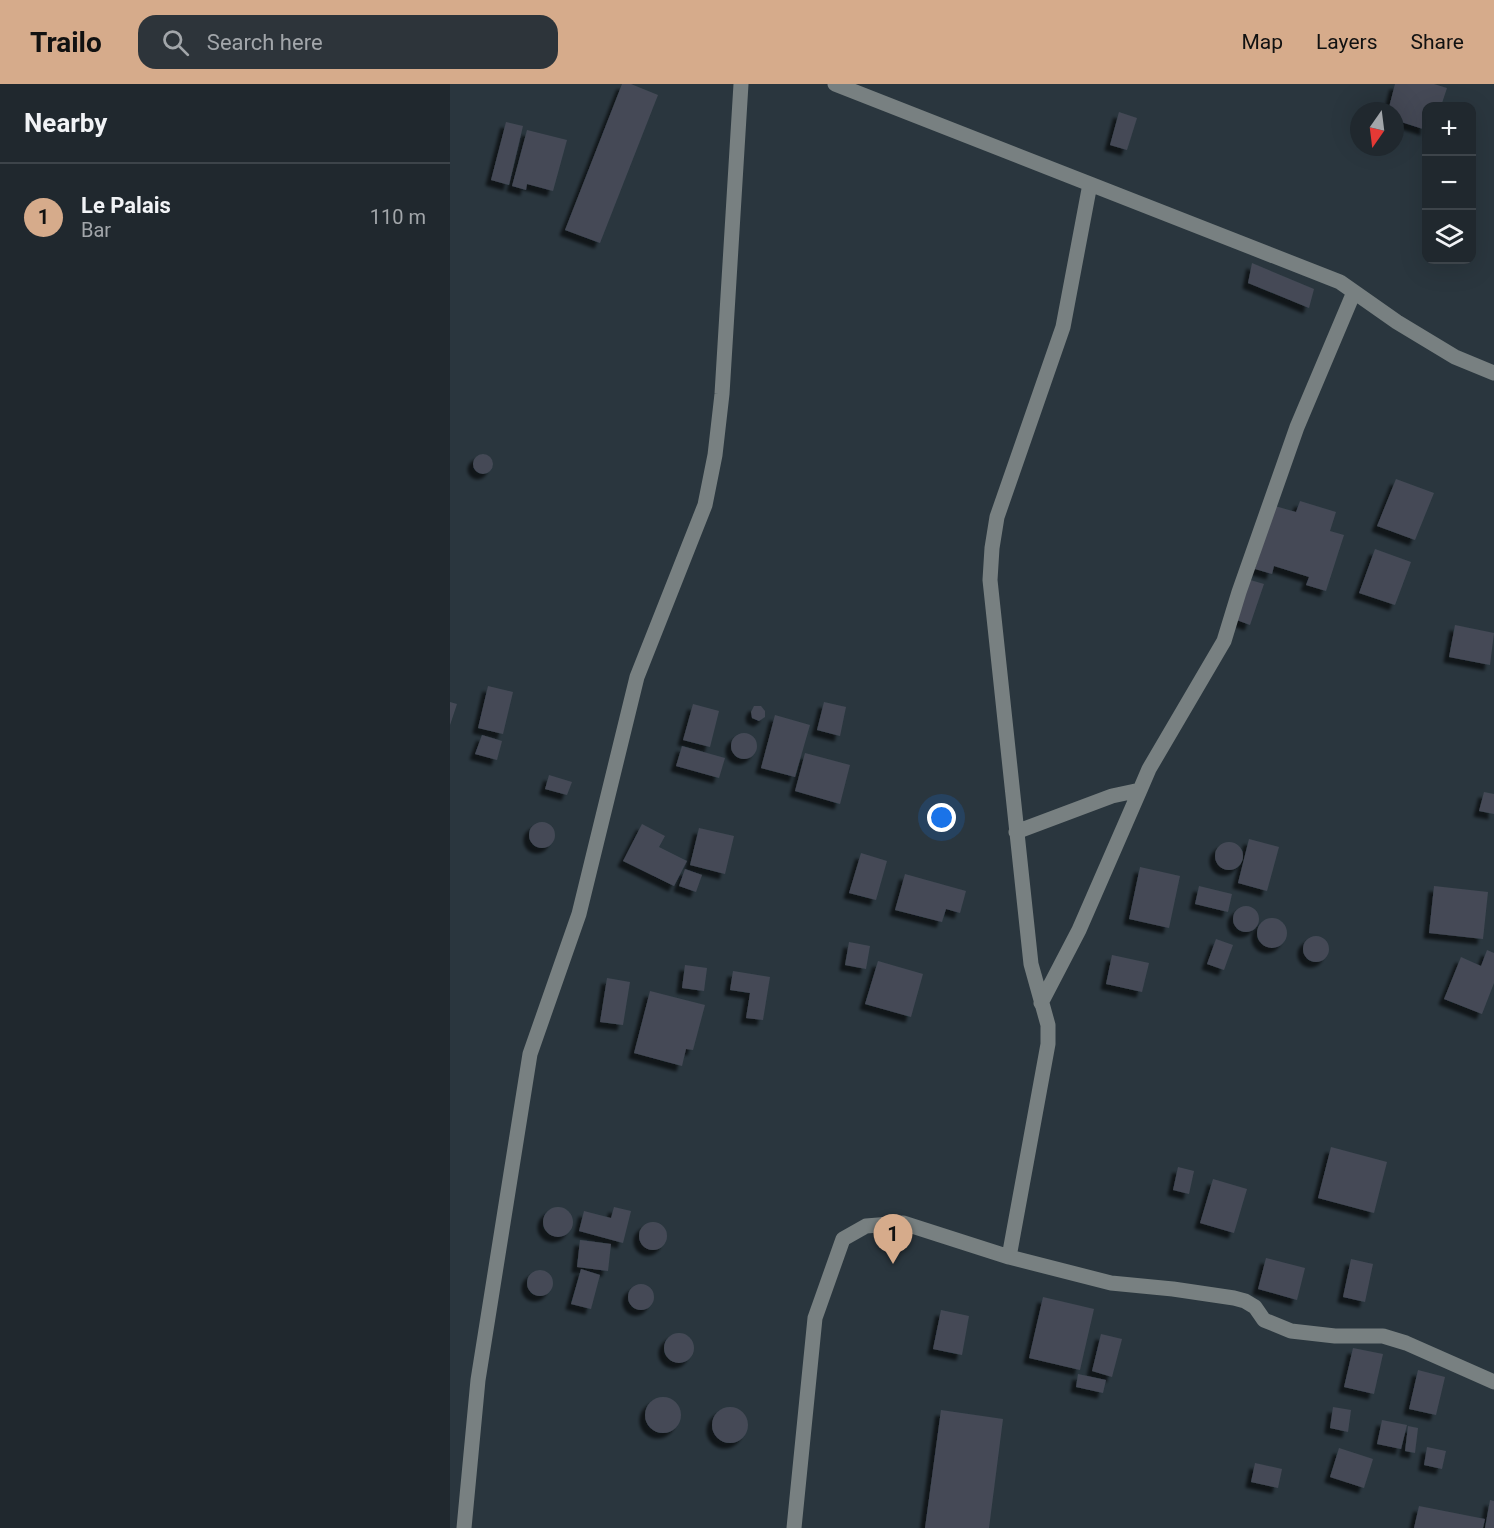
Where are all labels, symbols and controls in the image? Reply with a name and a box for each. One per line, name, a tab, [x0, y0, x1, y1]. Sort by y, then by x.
search box	[138, 15, 558, 69]
text: Trailo	[30, 26, 102, 59]
icon: search	[159, 26, 192, 59]
text: Search here	[207, 30, 323, 55]
text: Map	[1241, 30, 1283, 54]
text: Layers	[1316, 30, 1377, 54]
text: Share	[1410, 30, 1464, 54]
north arrow	[1350, 102, 1404, 156]
map controls	[1422, 102, 1476, 264]
button: +	[1422, 102, 1476, 156]
text: Nearby	[24, 108, 107, 138]
button: −	[1422, 156, 1476, 210]
text: Le Palais	[81, 193, 171, 218]
text: 1	[38, 205, 49, 229]
text: 110 m	[370, 205, 426, 229]
button: layers	[1422, 210, 1476, 264]
text: Bar	[81, 218, 111, 242]
your location	[927, 803, 956, 832]
pin: 1	[874, 1214, 912, 1264]

